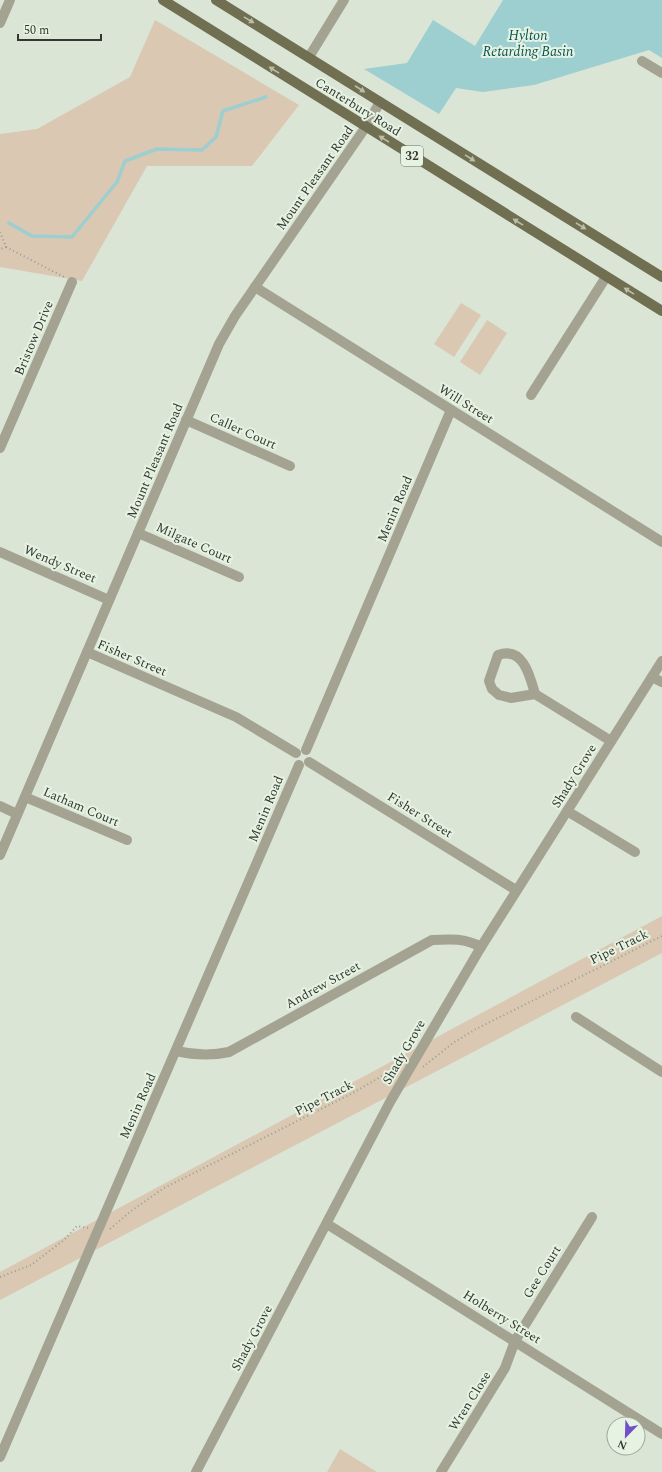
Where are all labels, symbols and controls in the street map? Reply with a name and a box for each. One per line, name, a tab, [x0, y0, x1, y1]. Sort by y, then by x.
scale bar	[18, 16, 101, 42]
one-way arrow	[243, 17, 255, 24]
text: 50 m	[24, 21, 49, 40]
water label: Hylton Retarding Basin	[483, 25, 574, 62]
one-way arrow	[269, 66, 279, 74]
street label: Canterbury Road	[311, 73, 405, 141]
one-way arrow	[355, 85, 365, 93]
street label: Mount Pleasant Road	[271, 122, 359, 234]
one-way arrow	[379, 135, 389, 143]
road number: 32	[401, 146, 423, 166]
one-way arrow	[465, 154, 475, 162]
one-way arrow	[512, 219, 524, 226]
one-way arrow	[575, 223, 587, 230]
one-way arrow	[623, 287, 635, 294]
street label: Bristow Drive	[9, 297, 59, 379]
street label: Will Street	[435, 379, 498, 429]
street label: Mount Pleasant Road	[122, 400, 188, 522]
street label: Caller Court	[206, 407, 280, 455]
street label: Menin Road	[372, 473, 418, 545]
street label: Milgate Court	[153, 517, 236, 569]
street label: Wendy Street	[21, 540, 100, 588]
street label: Fisher Street	[94, 634, 170, 682]
street label: Shady Grove	[546, 740, 602, 812]
street label: Menin Road	[243, 773, 289, 845]
street label: Latham Court	[40, 782, 123, 832]
street label: Fisher Street	[383, 787, 457, 843]
street label: Pipe Track	[586, 924, 652, 970]
street label: Andrew Street	[282, 956, 365, 1014]
street label: Shady Grove	[377, 1016, 431, 1088]
street label: Menin Road	[115, 1070, 161, 1142]
street label: Pipe Track	[291, 1075, 357, 1121]
street label: Gee Court	[518, 1241, 566, 1302]
street label: Holberry Street	[459, 1285, 545, 1349]
street label: Shady Grove	[226, 1301, 278, 1375]
street label: Wren Close	[444, 1367, 496, 1435]
north arrow	[606, 1416, 646, 1456]
text: N	[615, 1435, 630, 1454]

